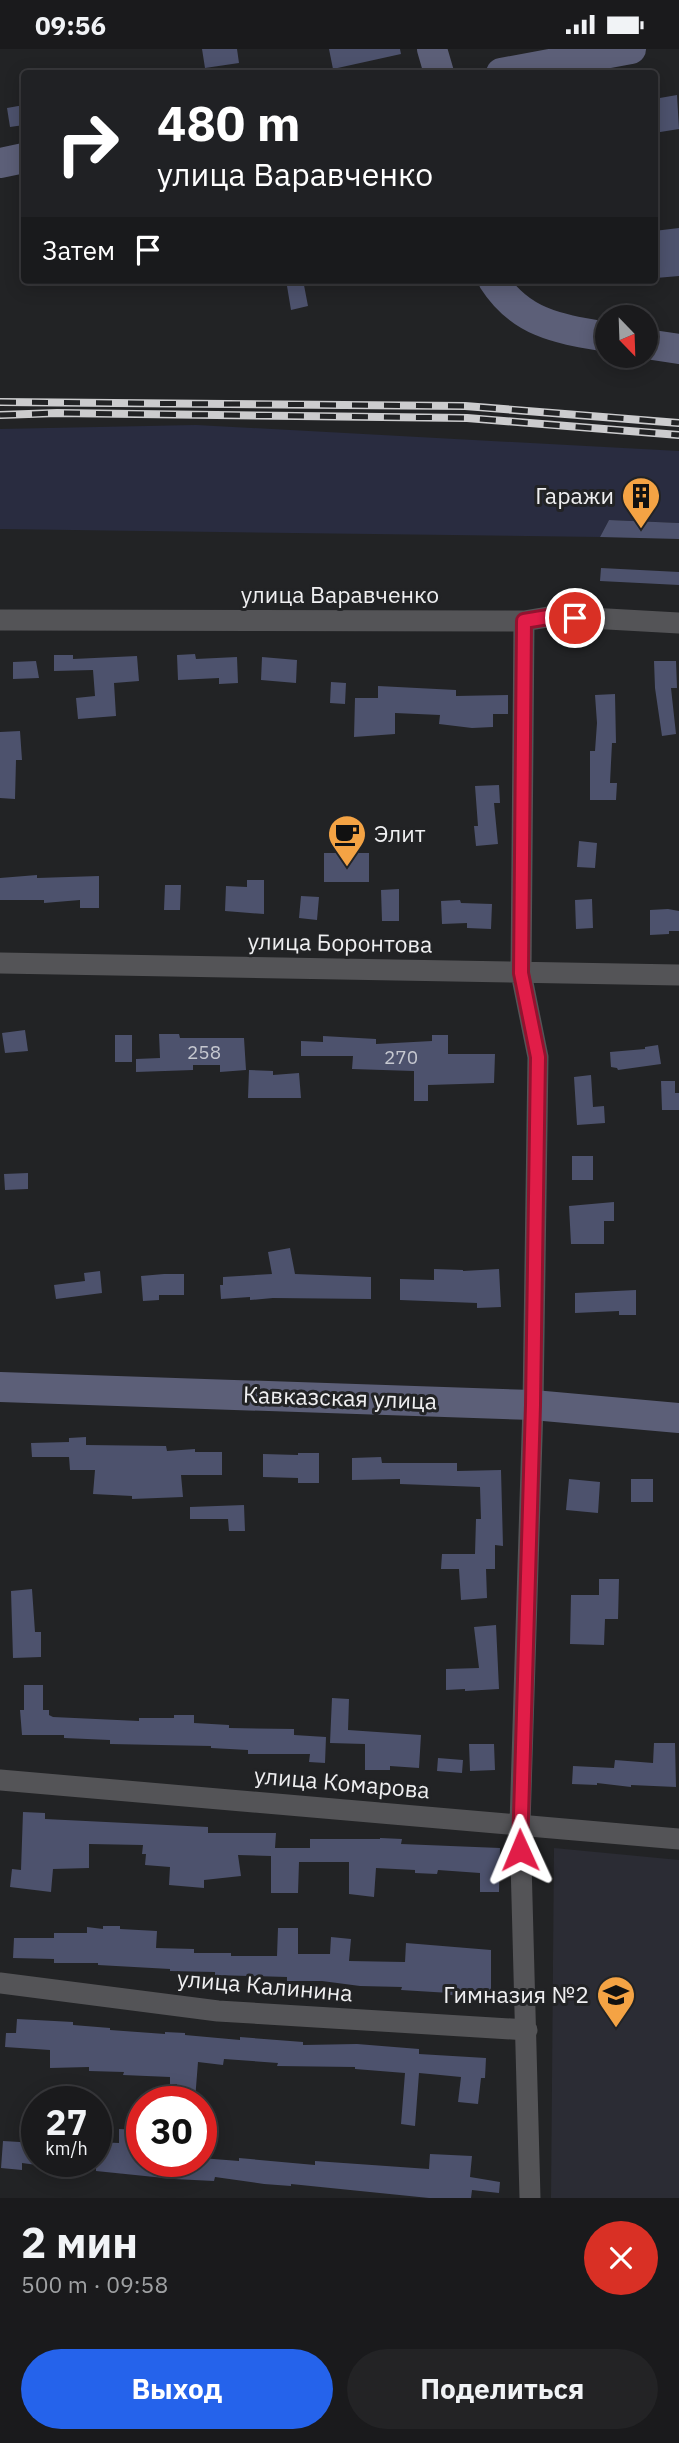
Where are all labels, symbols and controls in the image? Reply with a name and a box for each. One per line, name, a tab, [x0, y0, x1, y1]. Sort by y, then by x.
text: 09:56	[35, 8, 106, 42]
text: 480 m	[157, 91, 301, 154]
icon: right	[42, 98, 133, 189]
text: улица Варавченко	[157, 153, 433, 195]
icon: arrive	[129, 231, 167, 269]
text: Затем	[42, 233, 115, 267]
north arrow	[595, 305, 658, 367]
map controls	[595, 305, 658, 368]
building icon: Гаражи	[620, 475, 662, 530]
place label: Гаражи	[535, 480, 614, 510]
street label: улица Варавченко	[241, 579, 439, 609]
pin	[545, 588, 605, 648]
icon: arrive	[556, 599, 594, 637]
cafe icon: Элит	[326, 813, 368, 868]
place label: Элит	[374, 818, 426, 848]
street label: улица Боронтова	[247, 925, 433, 959]
house number: 258	[187, 1040, 221, 1064]
house number: 270	[384, 1045, 418, 1069]
street label: Кавказская улица	[242, 1379, 438, 1415]
street label: улица Комарова	[253, 1759, 431, 1805]
position arrow	[483, 1813, 557, 1887]
street label: улица Калинина	[176, 1962, 354, 2008]
school or university icon: Гимназия №2	[595, 1974, 637, 2029]
place label: Гимназия №2	[443, 1979, 589, 2009]
speed limit sign: 30	[126, 2086, 217, 2177]
text: 27	[45, 2099, 88, 2145]
text: km/h	[45, 2137, 88, 2160]
text: 2 мин	[21, 2215, 138, 2270]
button: close	[584, 2221, 658, 2295]
text: 500 m · 09:58	[21, 2269, 168, 2299]
button: Выход	[21, 2349, 333, 2429]
button: Поделиться	[347, 2349, 658, 2429]

